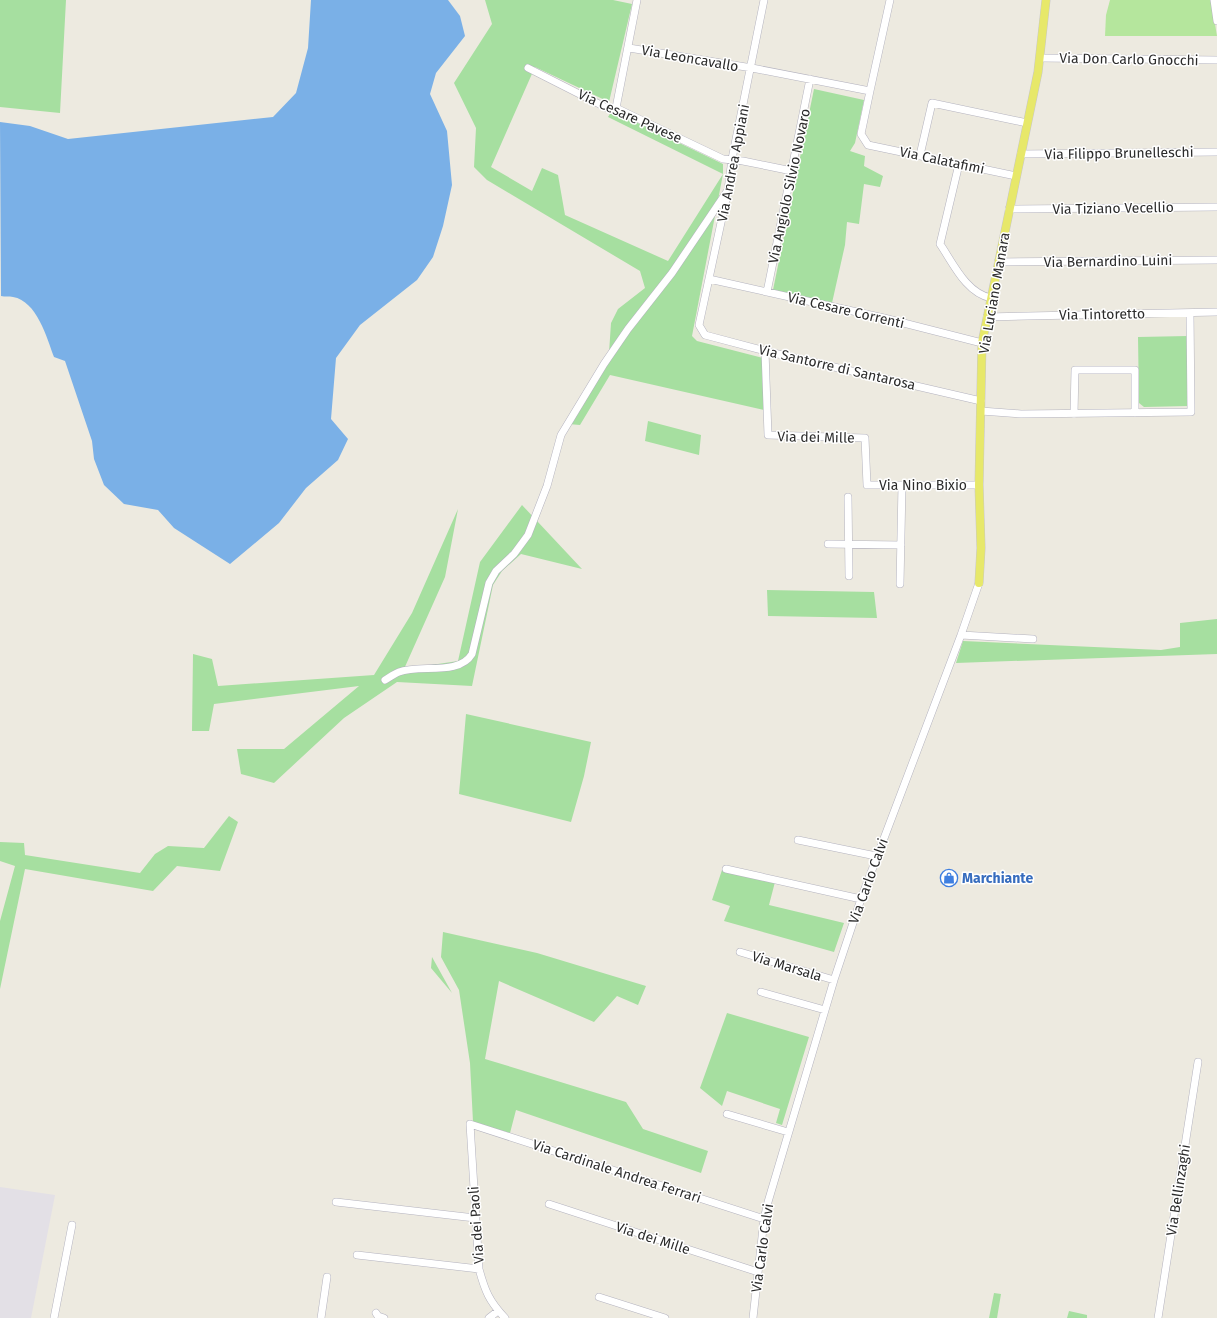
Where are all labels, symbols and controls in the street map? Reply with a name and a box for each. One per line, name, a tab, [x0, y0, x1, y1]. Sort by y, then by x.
street label: Via Leoncavallo	[640, 42, 740, 75]
street label: Via Don Carlo Gnocchi	[1059, 50, 1199, 69]
street label: Via Cesare Pavese	[575, 86, 684, 147]
street label: Via Andrea Appiani	[714, 103, 753, 224]
street label: Via Angiolo Silvio Novaro	[765, 107, 814, 265]
street label: Via Calatafimi	[898, 143, 986, 178]
street label: Via Filippo Brunelleschi	[1044, 144, 1194, 163]
street label: Via Tiziano Vecellio	[1052, 199, 1174, 218]
street label: Via Luciano Manara	[975, 231, 1014, 355]
street label: Via Bernardino Luini	[1043, 252, 1173, 271]
street label: Via Cesare Correnti	[786, 289, 906, 332]
street label: Via Tintoretto	[1059, 305, 1145, 324]
street label: Via Santorre di Santarosa	[757, 341, 917, 394]
street label: Via dei Mille	[777, 428, 855, 447]
street label: Via Nino Bixio	[879, 477, 967, 494]
street label: Via Carlo Calvi	[845, 836, 892, 926]
shop icon: Marchiante	[939, 868, 959, 888]
place label: Marchiante	[962, 870, 1034, 887]
street label: Via Marsala	[750, 948, 824, 985]
street label: Via Cardinale Andrea Ferrari	[530, 1136, 703, 1207]
street label: Via Bellinzaghi	[1163, 1143, 1194, 1237]
street label: Via dei Paoli	[465, 1185, 488, 1264]
street label: Via Carlo Calvi	[748, 1202, 777, 1294]
street label: Via dei Mille	[613, 1218, 692, 1259]

